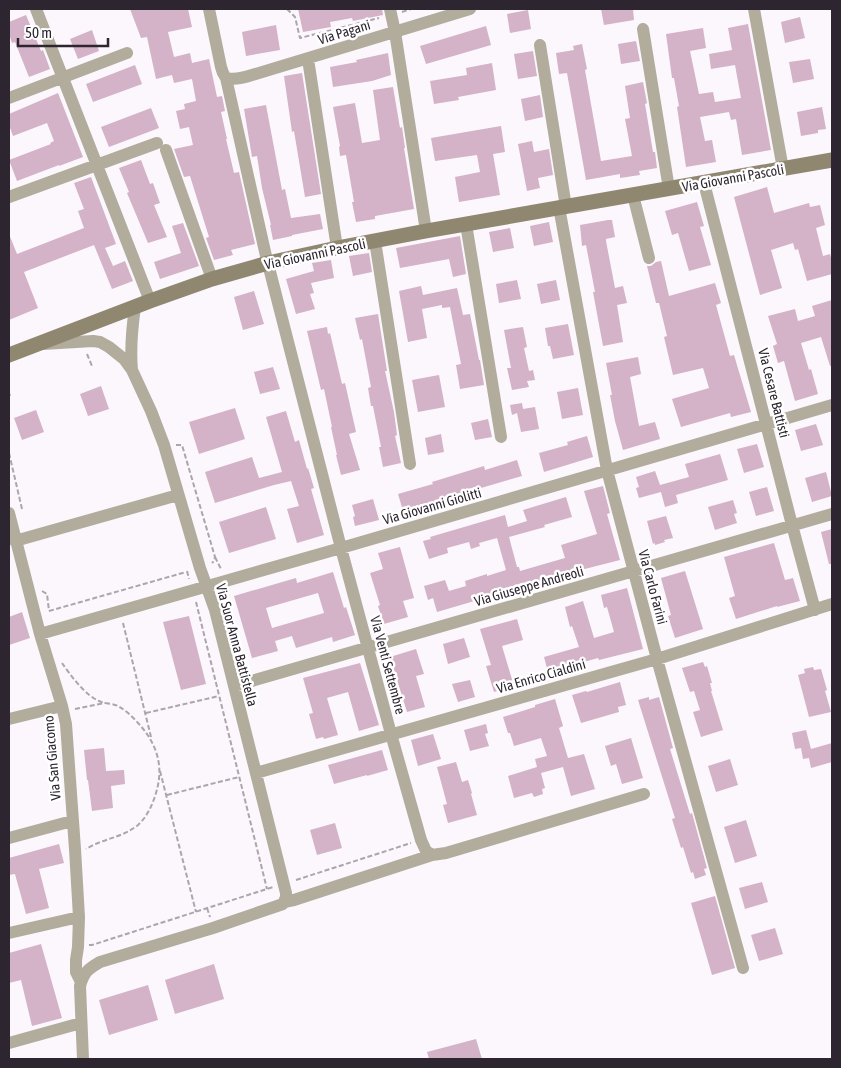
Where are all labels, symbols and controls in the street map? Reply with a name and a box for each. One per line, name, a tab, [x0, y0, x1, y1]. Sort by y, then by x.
scale bar	[18, 15, 108, 47]
street label: Via Pagani	[316, 16, 372, 48]
text: 50 m	[25, 24, 52, 41]
street label: Via Giovanni Pascoli	[681, 161, 785, 195]
street label: Via Giovanni Pascoli	[263, 235, 367, 273]
street label: Via Cesare Battisti	[755, 347, 793, 439]
street label: Via Giovanni Giolitti	[381, 484, 483, 528]
street label: Via Carlo Farini	[635, 548, 671, 626]
street label: Via Giuseppe Andreoli	[472, 563, 586, 609]
street label: Via Suor Anna Battistella	[213, 582, 261, 708]
street label: Via Venti Settembre	[367, 614, 409, 716]
street label: Via Enrico Cialdini	[495, 656, 587, 696]
street label: Via San Giacomo	[40, 715, 64, 801]

